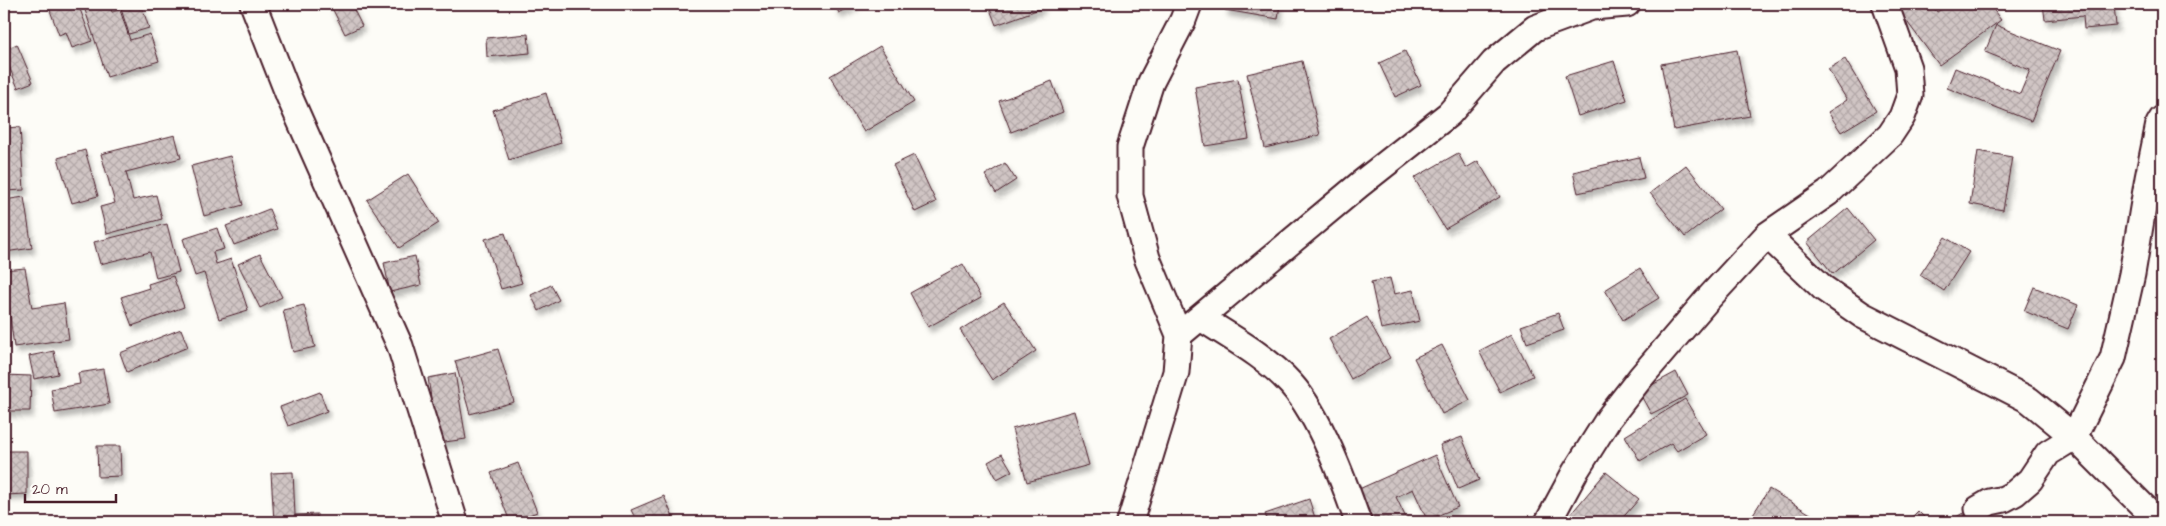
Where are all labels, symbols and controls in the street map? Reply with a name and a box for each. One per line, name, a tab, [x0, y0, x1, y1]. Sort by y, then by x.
scale bar	[25, 471, 116, 503]
text: 20 m	[32, 479, 68, 500]

